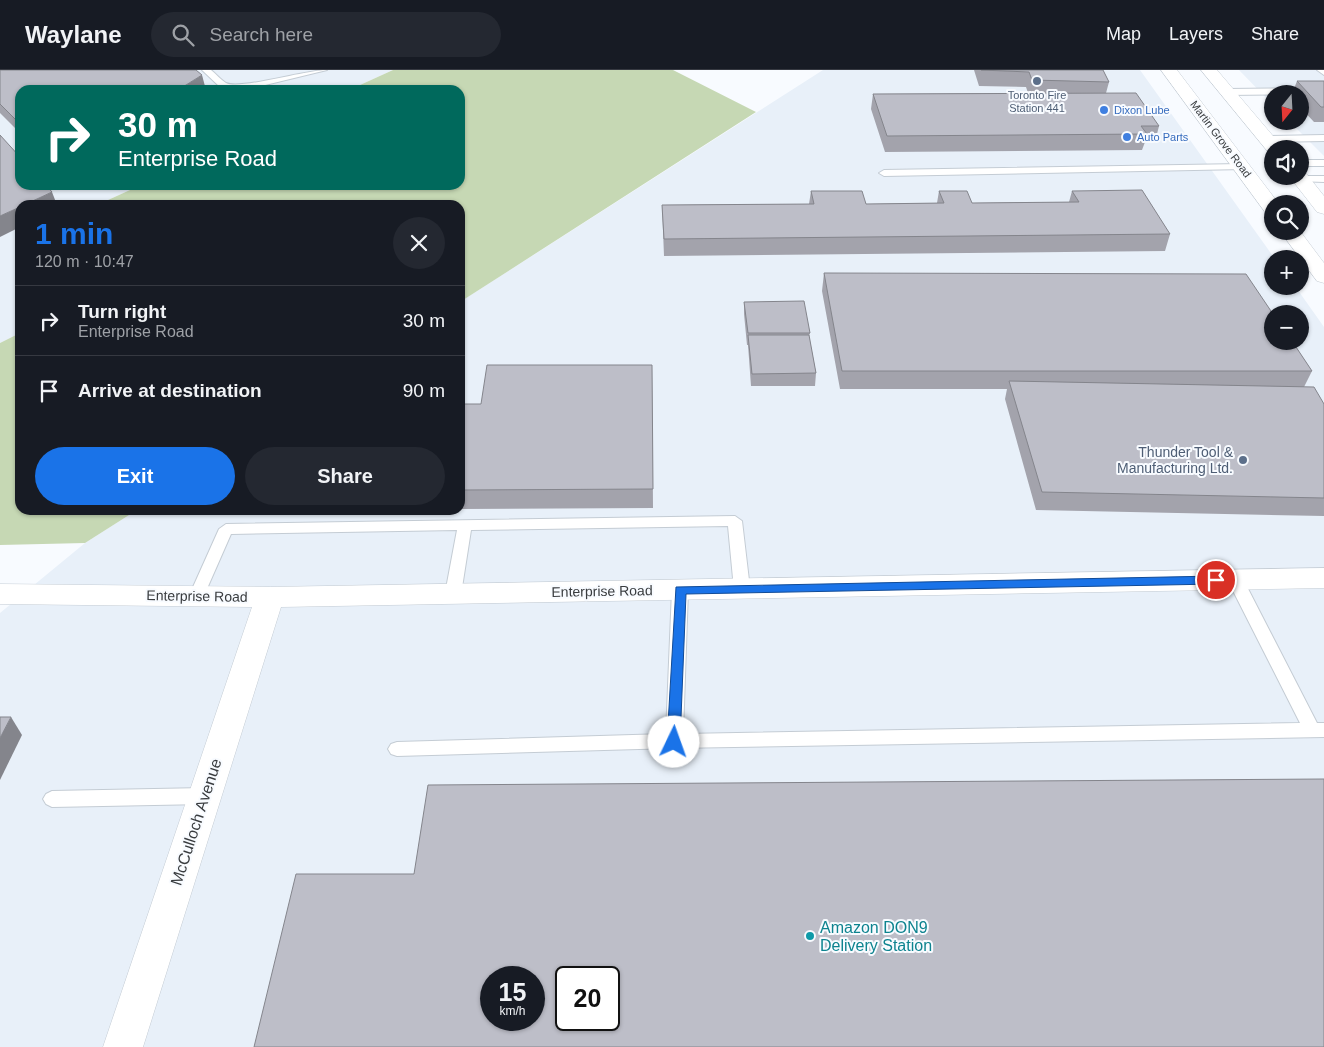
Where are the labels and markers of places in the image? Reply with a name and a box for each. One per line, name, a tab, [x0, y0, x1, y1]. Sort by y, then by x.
marker: Toronto Fire Station 441	[1031, 75, 1043, 87]
place label: Toronto Fire Station 441	[1008, 89, 1066, 114]
marker: Dixon Lube	[1098, 104, 1110, 116]
place label: Dixon Lube	[1114, 104, 1170, 116]
marker: Auto Parts	[1121, 131, 1133, 143]
place label: Auto Parts	[1137, 131, 1189, 143]
place label: Thunder Tool & Manufacturing Ltd.	[1117, 444, 1234, 476]
marker: Thunder Tool & Manufacturing Ltd.	[1237, 454, 1249, 466]
pin	[1195, 559, 1237, 601]
place label: Amazon DON9 Delivery Station	[820, 919, 932, 954]
marker: Amazon DON9 Delivery Station	[804, 930, 816, 942]

